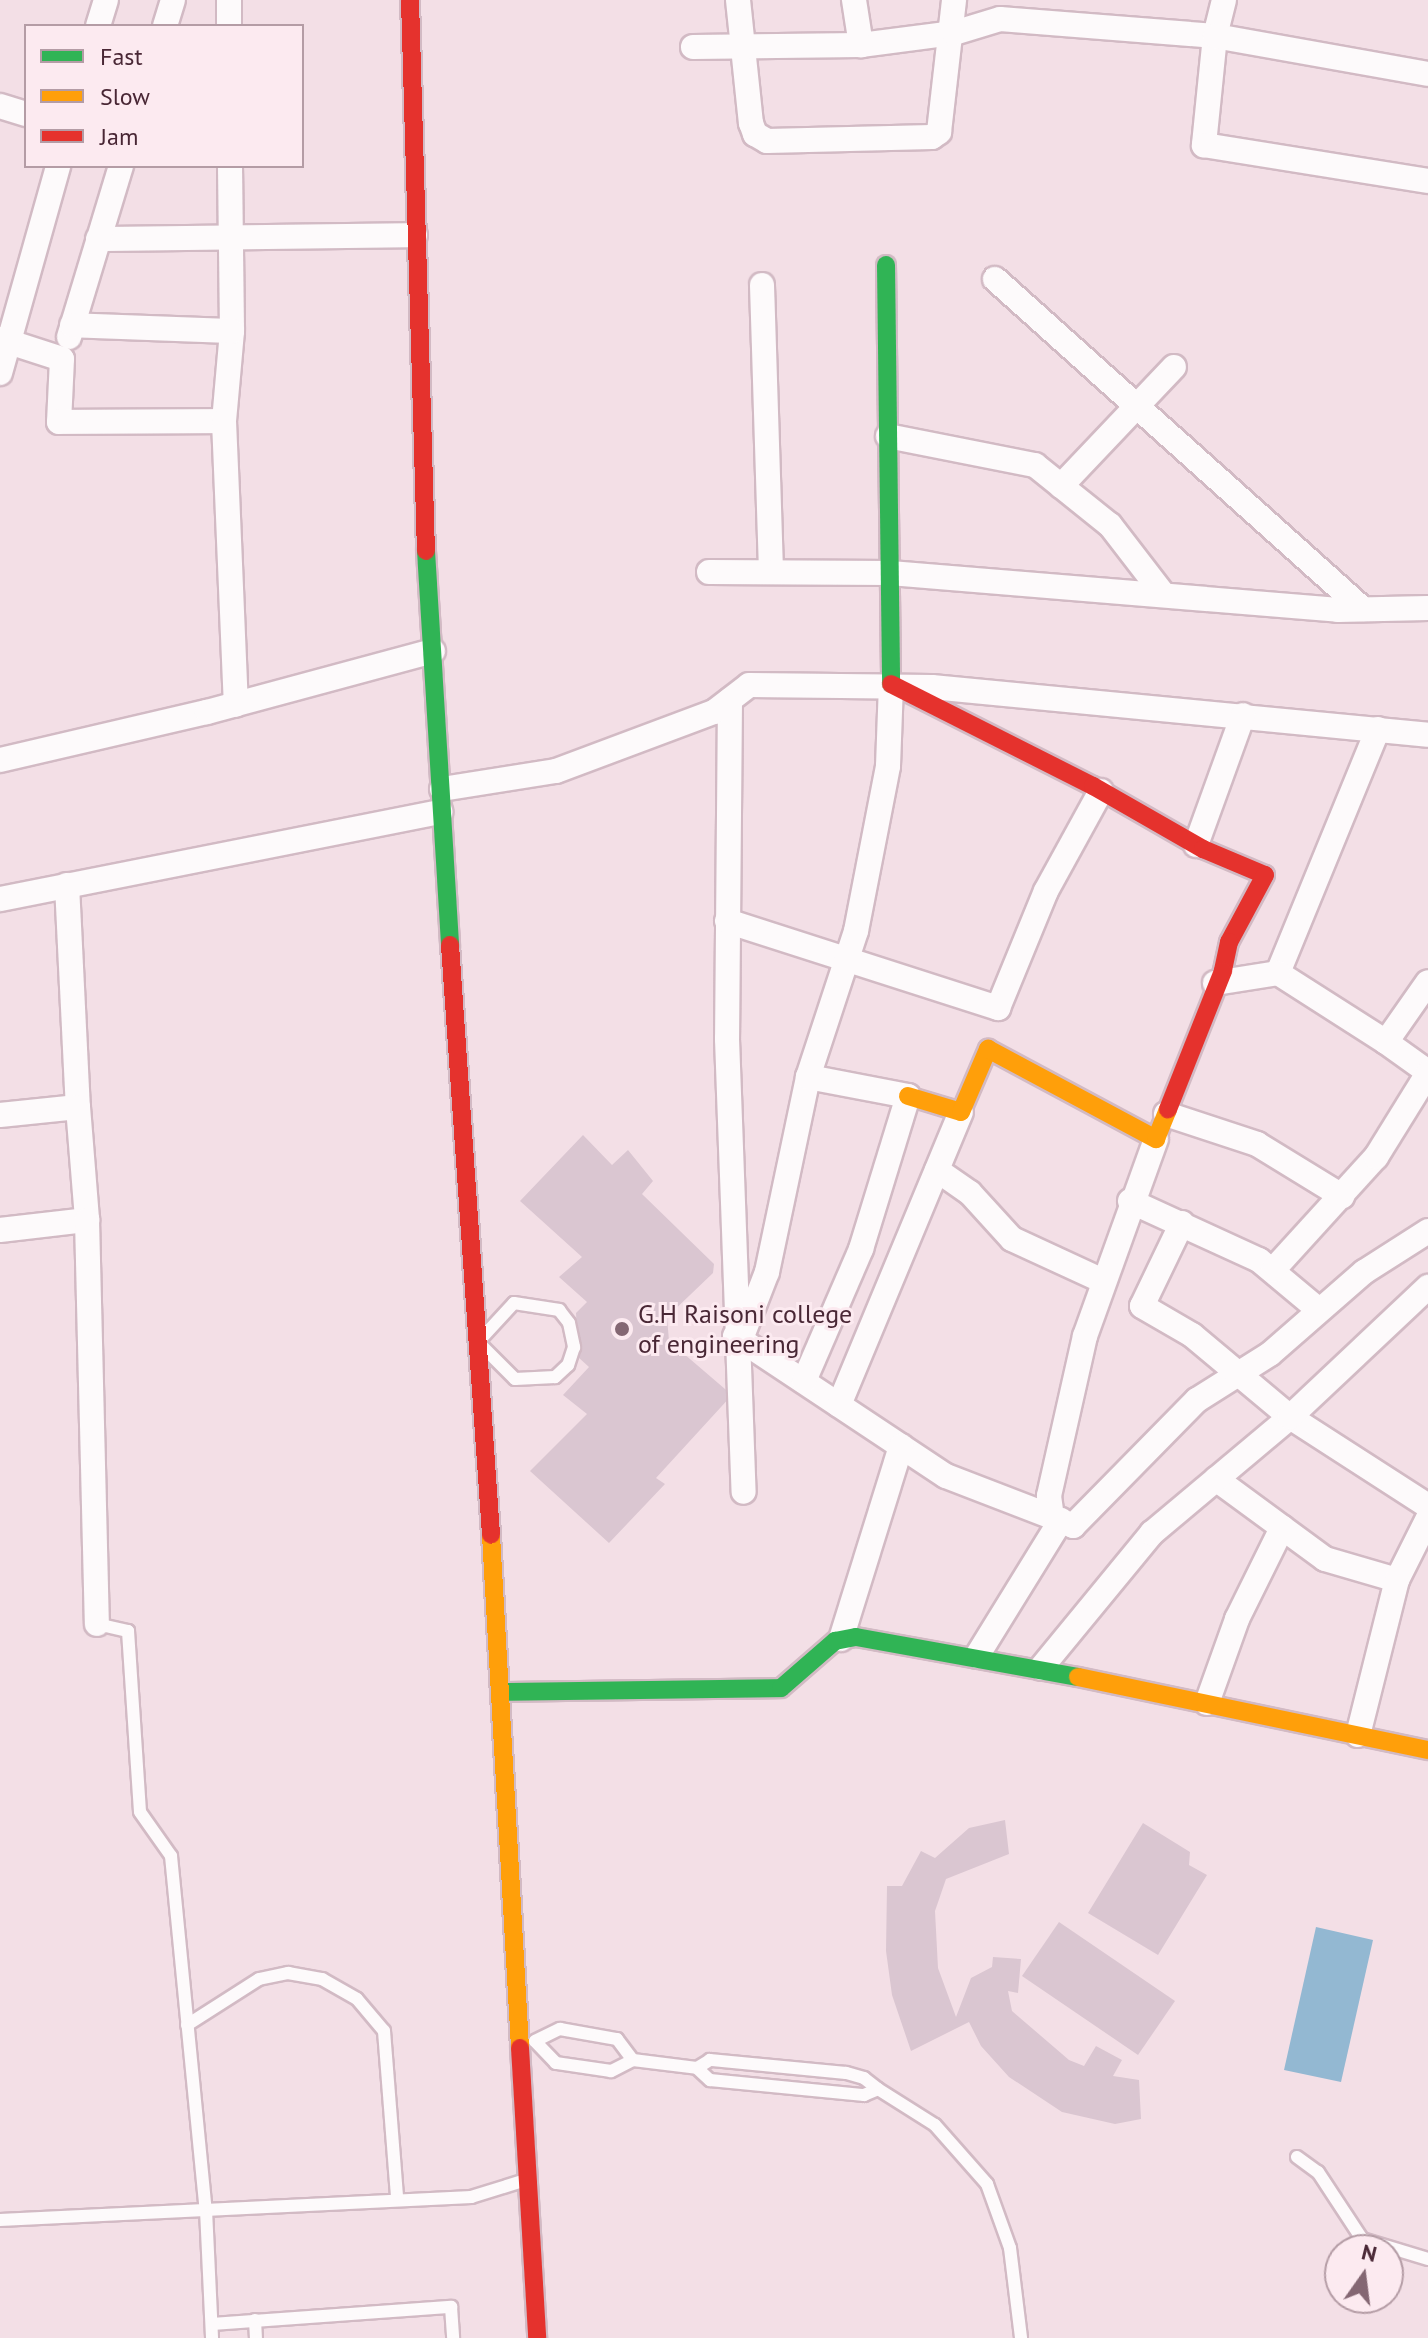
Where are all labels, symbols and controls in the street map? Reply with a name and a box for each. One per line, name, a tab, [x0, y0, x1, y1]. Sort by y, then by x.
legend	[24, 24, 304, 168]
text: Fast	[100, 41, 143, 72]
text: Slow	[100, 81, 150, 112]
text: Jam	[100, 121, 138, 152]
place label: G.H Raisoni college of engineering	[638, 1298, 852, 1360]
marker: G.H Raisoni college of engineering	[613, 1320, 631, 1338]
north arrow	[1324, 2234, 1404, 2314]
text: N	[1359, 2237, 1380, 2268]

